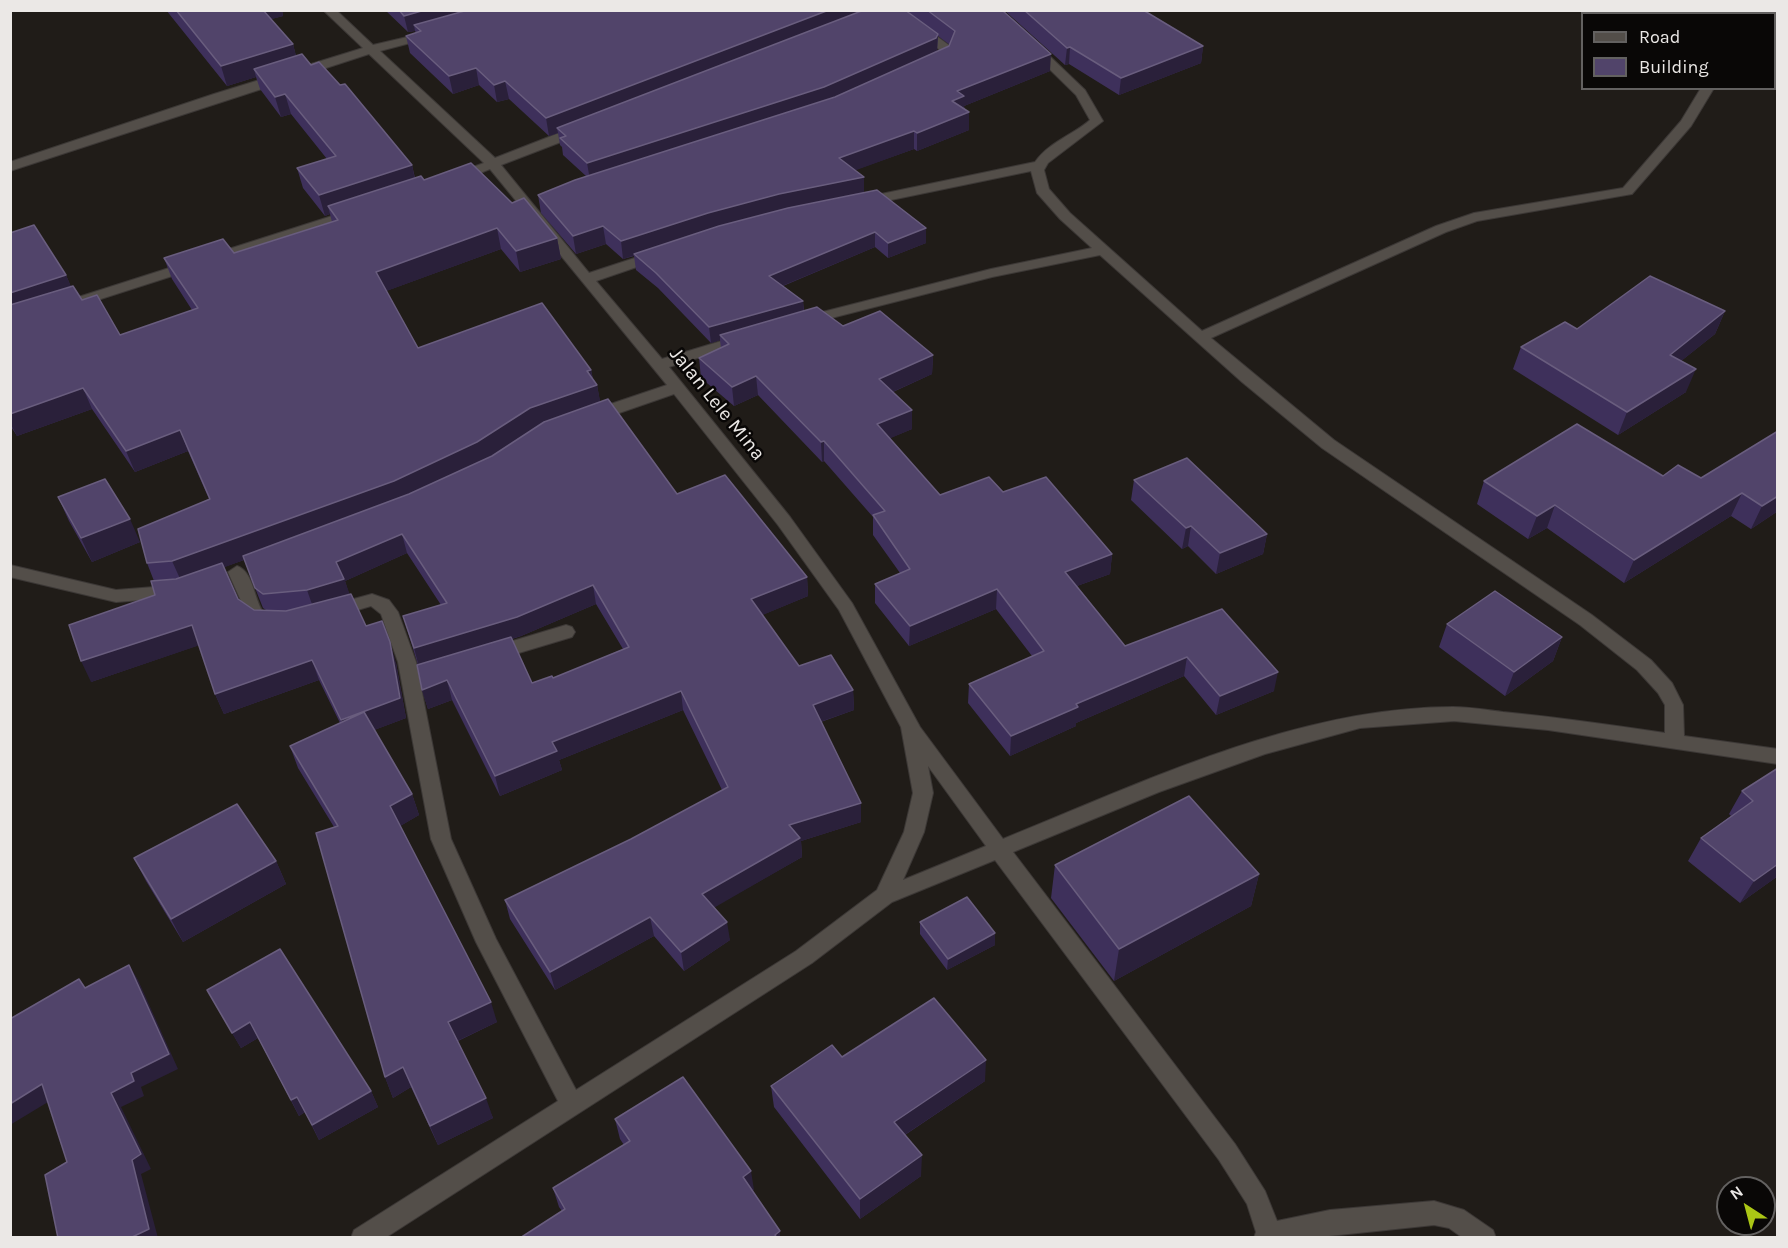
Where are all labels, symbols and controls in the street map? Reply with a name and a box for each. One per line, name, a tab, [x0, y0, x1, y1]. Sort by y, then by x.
legend	[1581, 12, 1776, 90]
text: Road	[1639, 26, 1680, 48]
text: Building	[1639, 56, 1709, 78]
street label: Jalan Lele Mina	[664, 343, 770, 465]
north arrow	[1716, 1176, 1776, 1236]
text: N	[1726, 1182, 1747, 1204]

